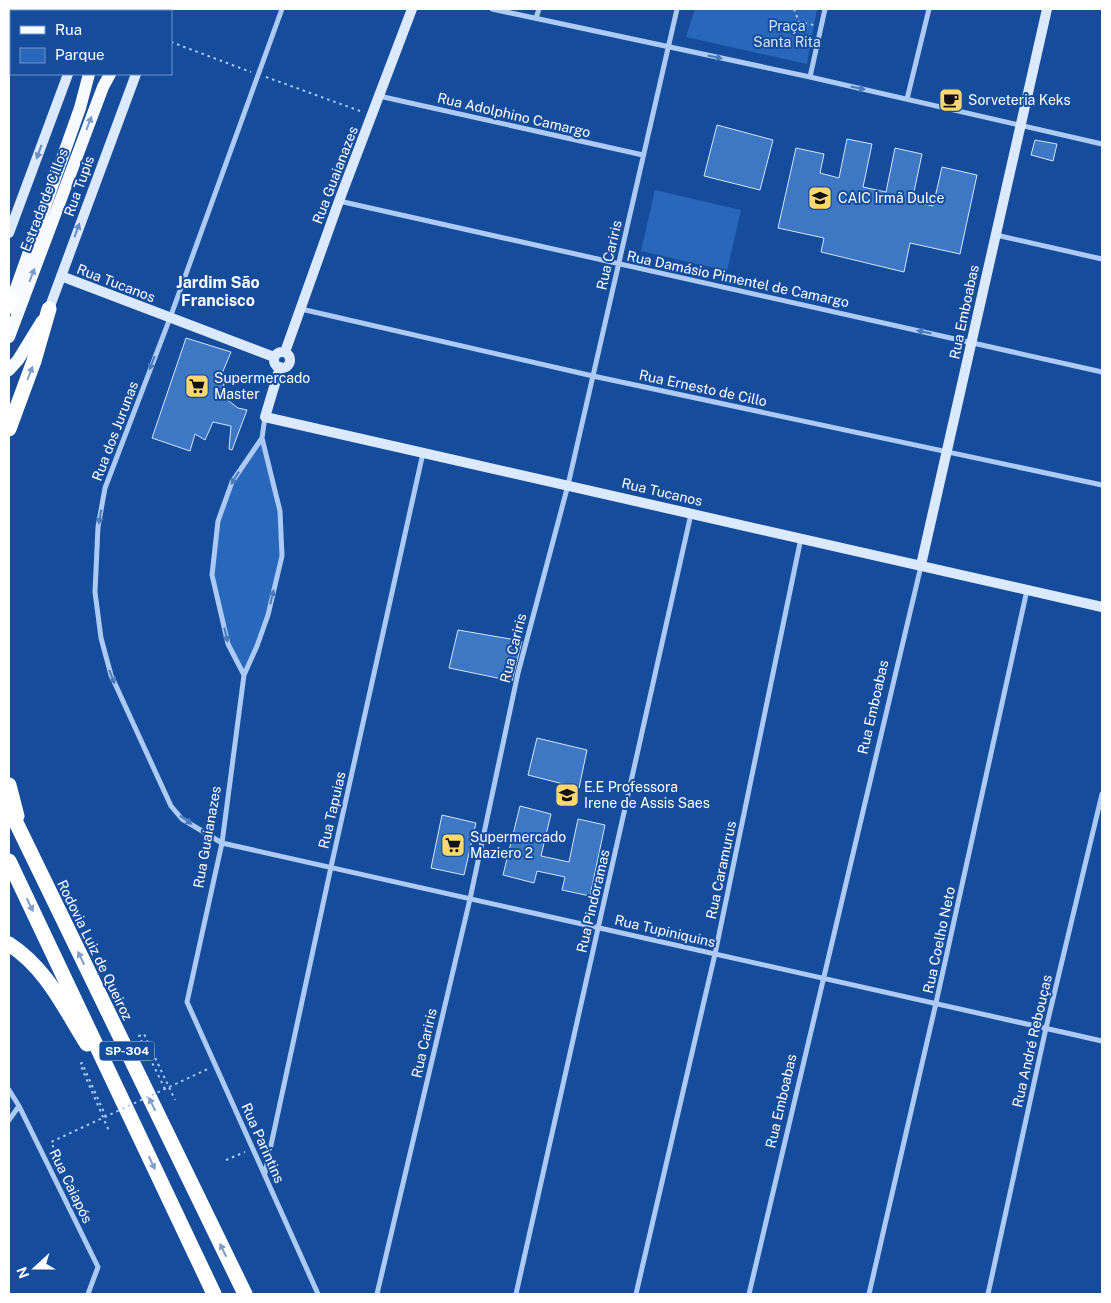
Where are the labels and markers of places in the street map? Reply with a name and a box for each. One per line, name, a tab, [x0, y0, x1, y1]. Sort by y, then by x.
cafe icon: Sorveteria Keks	[938, 87, 964, 113]
place label: Sorveteria Keks	[968, 92, 1071, 108]
school or university icon: CAIC Irmã Dulce	[807, 185, 833, 211]
place label: CAIC Irmã Dulce	[838, 190, 944, 206]
place label: Supermercado Master	[214, 370, 310, 402]
supermarket icon: Supermercado Master	[184, 373, 210, 399]
place label: E.E Professora Irene de Assis Saes	[584, 779, 710, 811]
school or university icon: E.E Professora Irene de Assis Saes	[554, 782, 580, 808]
place label: Supermercado Maziero 2	[470, 829, 566, 861]
supermarket icon: Supermercado Maziero 2	[440, 832, 466, 858]

